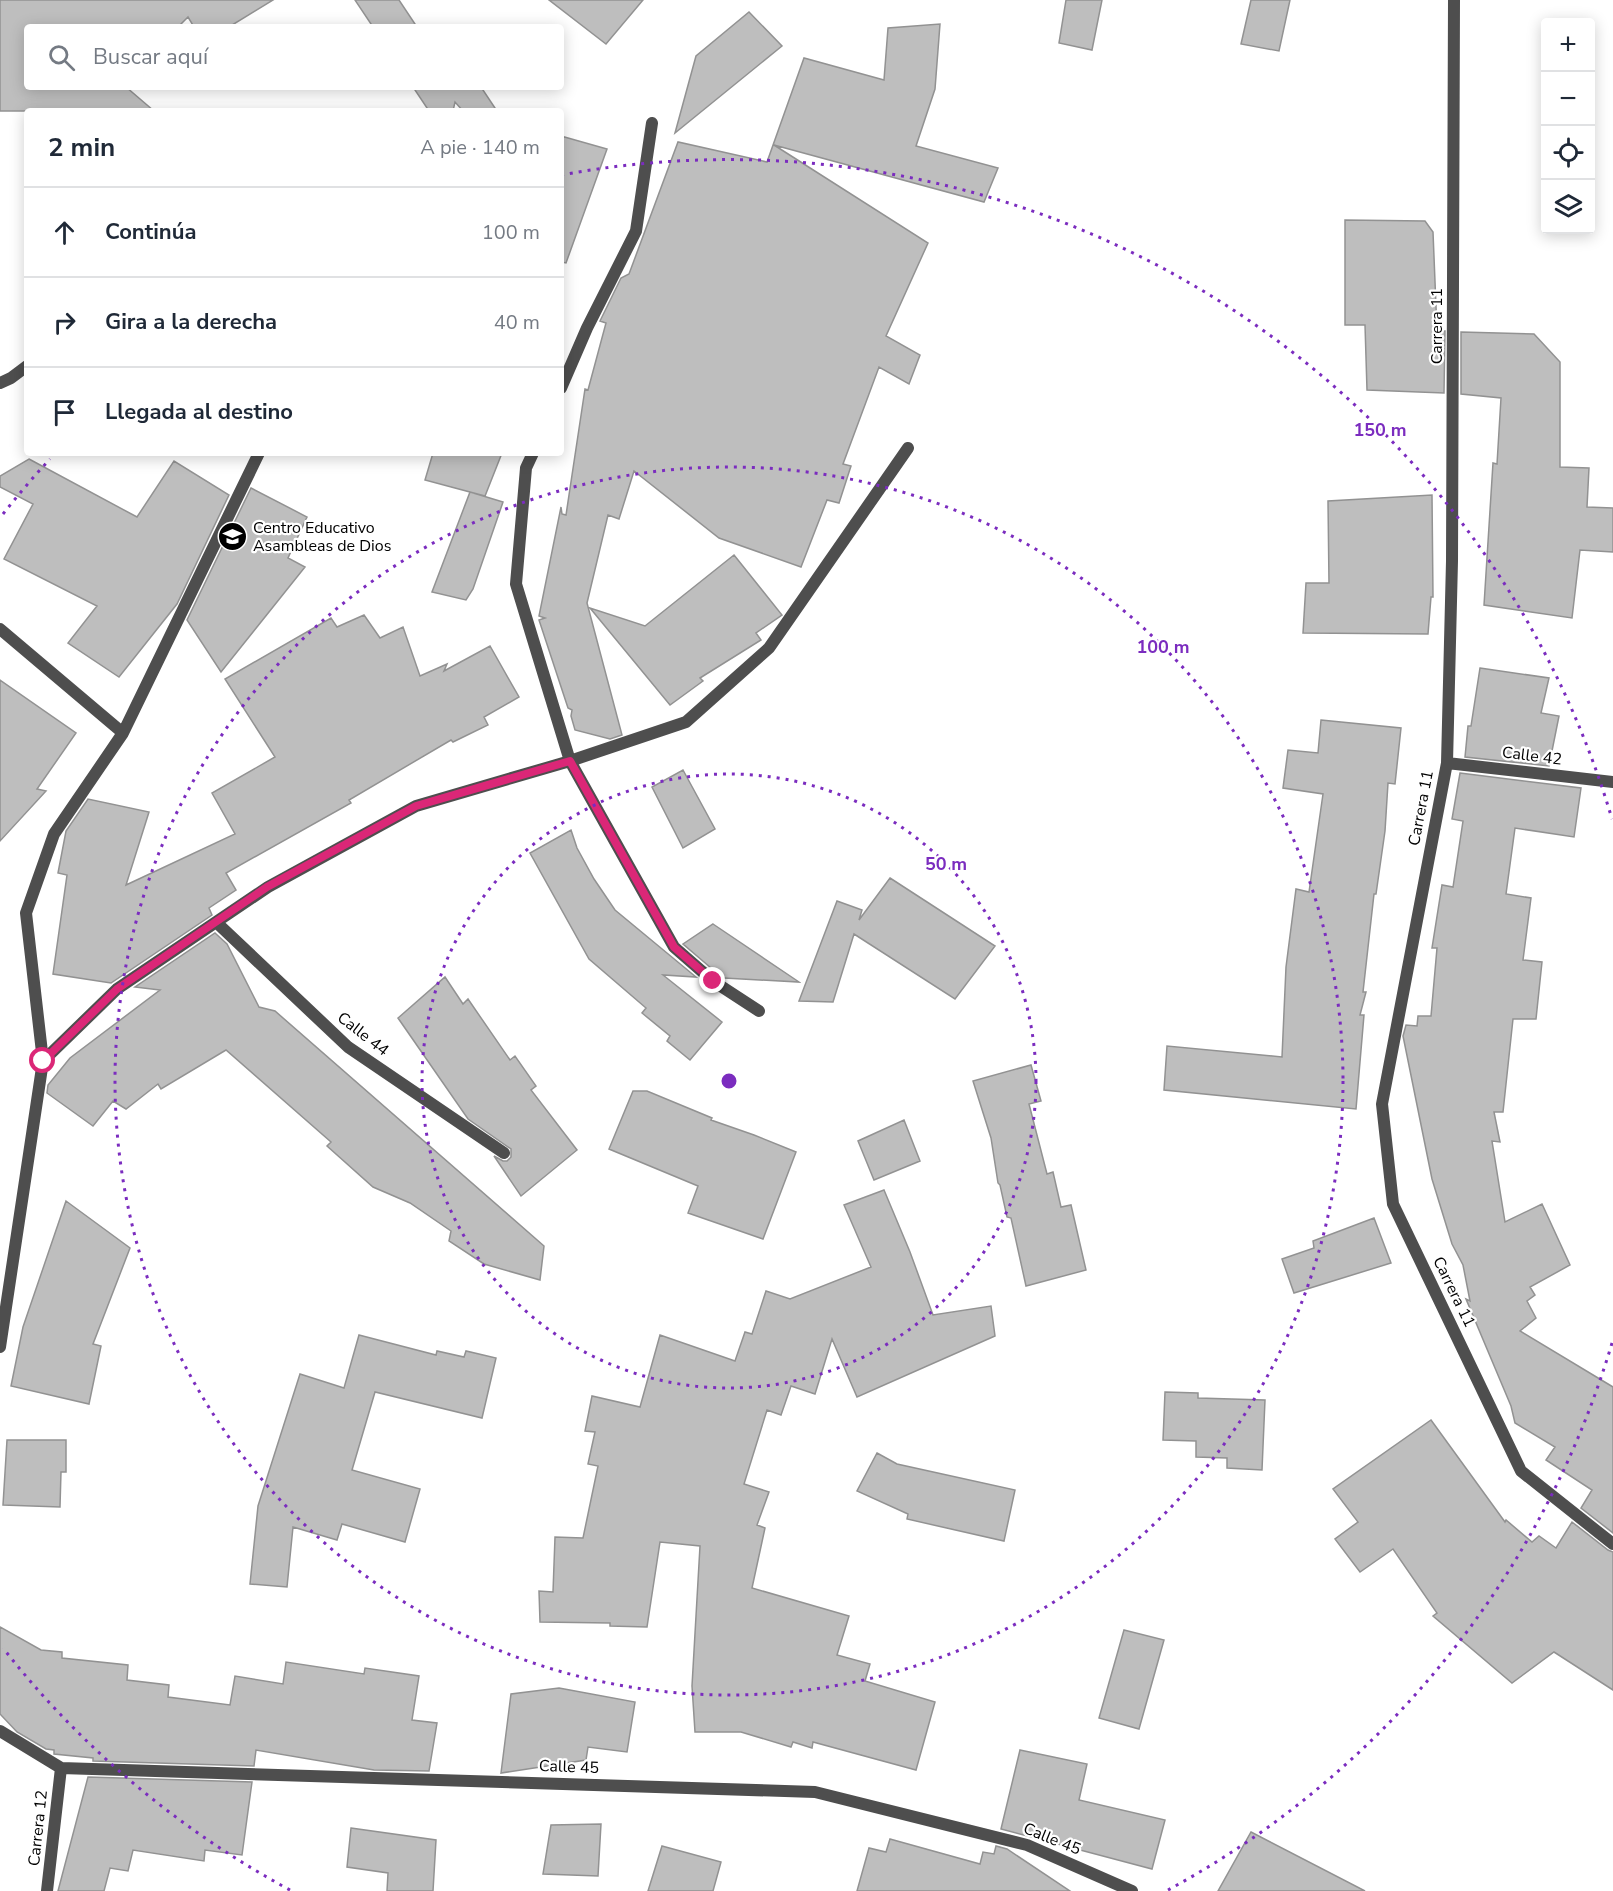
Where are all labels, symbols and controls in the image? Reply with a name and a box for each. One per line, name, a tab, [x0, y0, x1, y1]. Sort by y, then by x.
map controls	[1541, 18, 1595, 234]
button: +	[1541, 18, 1595, 72]
search box	[24, 24, 564, 90]
icon: search	[45, 41, 78, 74]
text: Buscar aquí	[93, 42, 208, 72]
button: −	[1541, 72, 1595, 126]
button: locate	[1541, 126, 1595, 180]
text: 2 min	[48, 130, 115, 165]
text: A pie · 140 m	[420, 134, 540, 161]
button: layers	[1541, 180, 1595, 234]
icon: ahead	[48, 216, 81, 249]
text: Continúa	[105, 217, 196, 247]
text: 100 m	[482, 219, 540, 246]
street label: Carrera 11	[1426, 288, 1448, 364]
icon: right	[48, 306, 81, 339]
text: Gira a la derecha	[105, 307, 277, 337]
text: 40 m	[494, 309, 540, 336]
icon: arrive	[48, 396, 81, 429]
text: Llegada al destino	[105, 397, 293, 427]
text: 150 m	[1353, 418, 1407, 442]
place label: Centro Educativo Asambleas de Dios	[253, 517, 391, 557]
school or university icon: Centro Educativo Asambleas de Dios	[216, 521, 248, 553]
text: 100 m	[1136, 635, 1190, 659]
street label: Calle 42	[1501, 741, 1563, 771]
street label: Carrera 11	[1403, 768, 1439, 848]
text: 50 m	[925, 852, 967, 876]
route end	[699, 967, 725, 993]
street label: Calle 44	[333, 1007, 394, 1061]
route start	[29, 1047, 55, 1073]
centre of rings	[719, 1071, 739, 1091]
street label: Carrera 11	[1427, 1253, 1481, 1331]
street label: Calle 45	[539, 1755, 599, 1779]
street label: Carrera 12	[23, 1789, 53, 1867]
street label: Calle 45	[1020, 1818, 1084, 1860]

